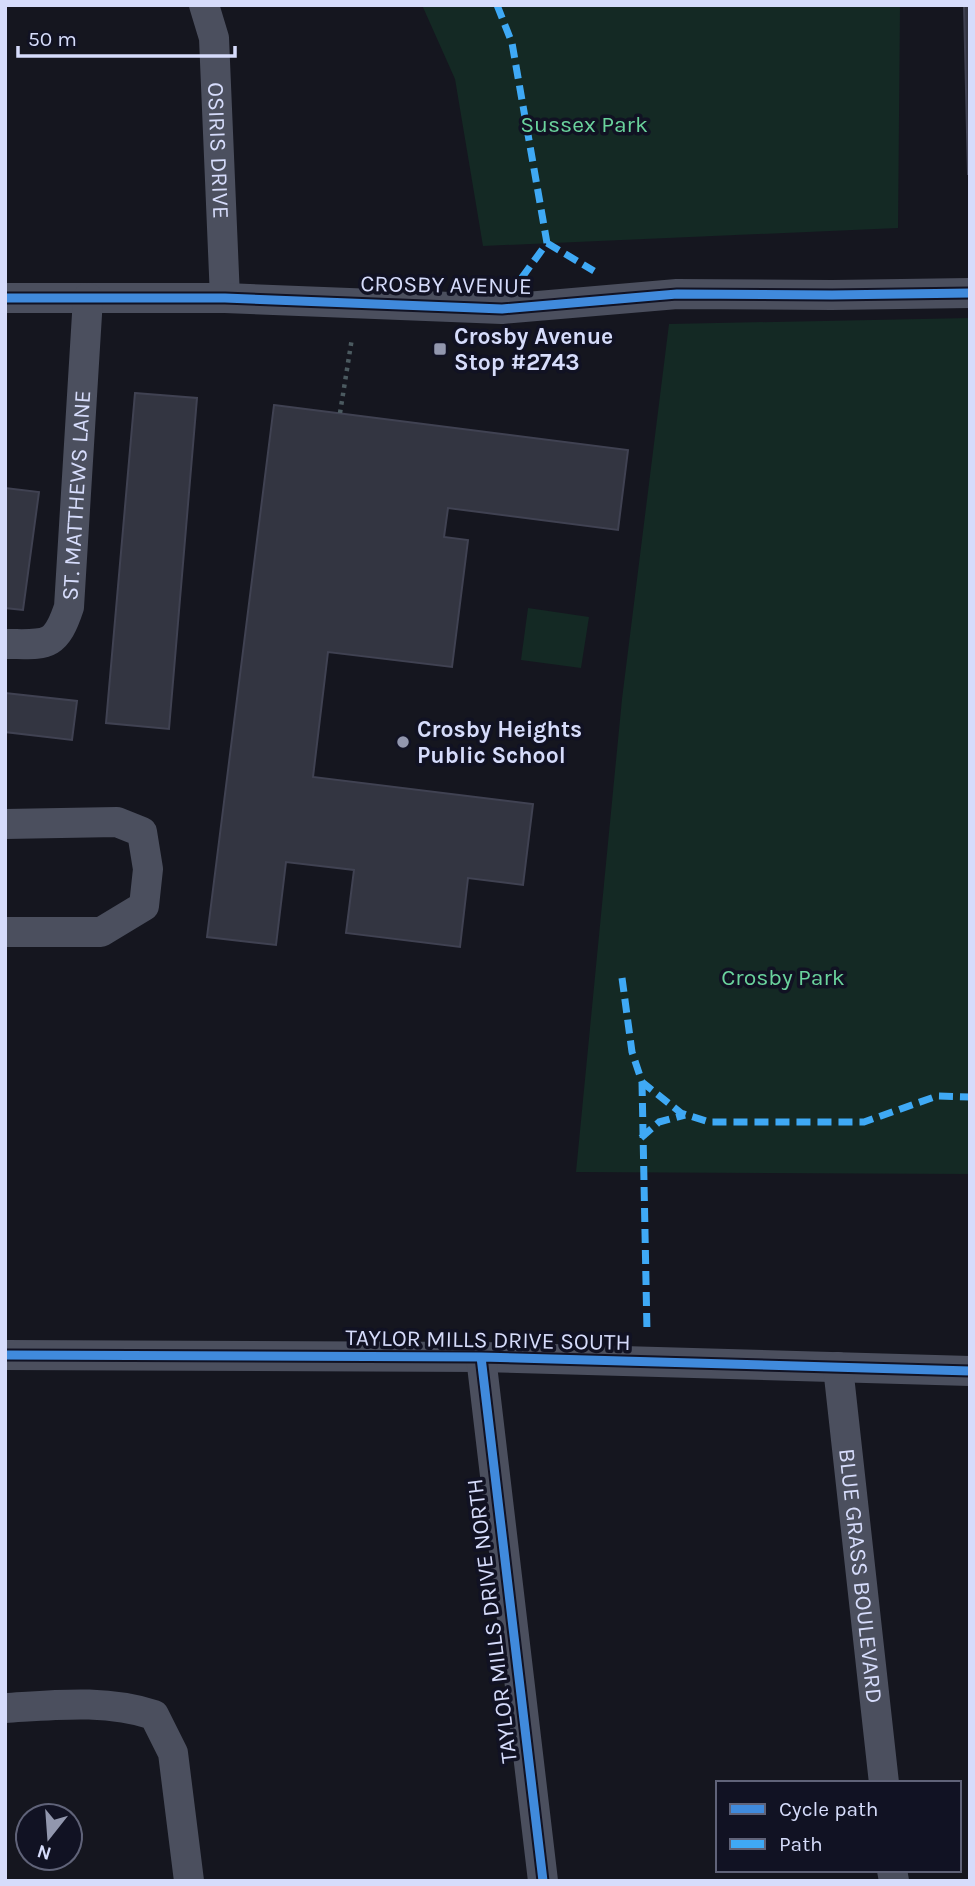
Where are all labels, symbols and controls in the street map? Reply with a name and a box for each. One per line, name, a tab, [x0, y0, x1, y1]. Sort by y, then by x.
scale bar	[18, 14, 234, 58]
text: 50 m	[28, 27, 77, 51]
street label: OSIRIS DRIVE	[202, 82, 235, 219]
park label: Sussex Park	[520, 111, 648, 138]
street label: CROSBY AVENUE	[360, 270, 532, 300]
place label: Crosby Avenue Stop #2743	[454, 323, 613, 376]
marker: Crosby Avenue Stop #2743	[432, 341, 448, 357]
street label: ST. MATTHEWS LANE	[56, 389, 96, 601]
place label: Crosby Heights Public School	[417, 716, 582, 769]
marker: Crosby Heights Public School	[395, 734, 411, 750]
park label: Crosby Park	[721, 964, 845, 991]
street label: TAYLOR MILLS DRIVE SOUTH	[345, 1324, 631, 1356]
street label: BLUE GRASS BOULEVARD	[834, 1447, 889, 1705]
street label: TAYLOR MILLS DRIVE NORTH	[461, 1477, 523, 1765]
legend	[716, 1781, 961, 1872]
text: Cycle path	[779, 1797, 879, 1821]
north arrow	[14, 1802, 84, 1872]
text: Path	[779, 1832, 823, 1856]
text: N	[35, 1840, 54, 1865]

